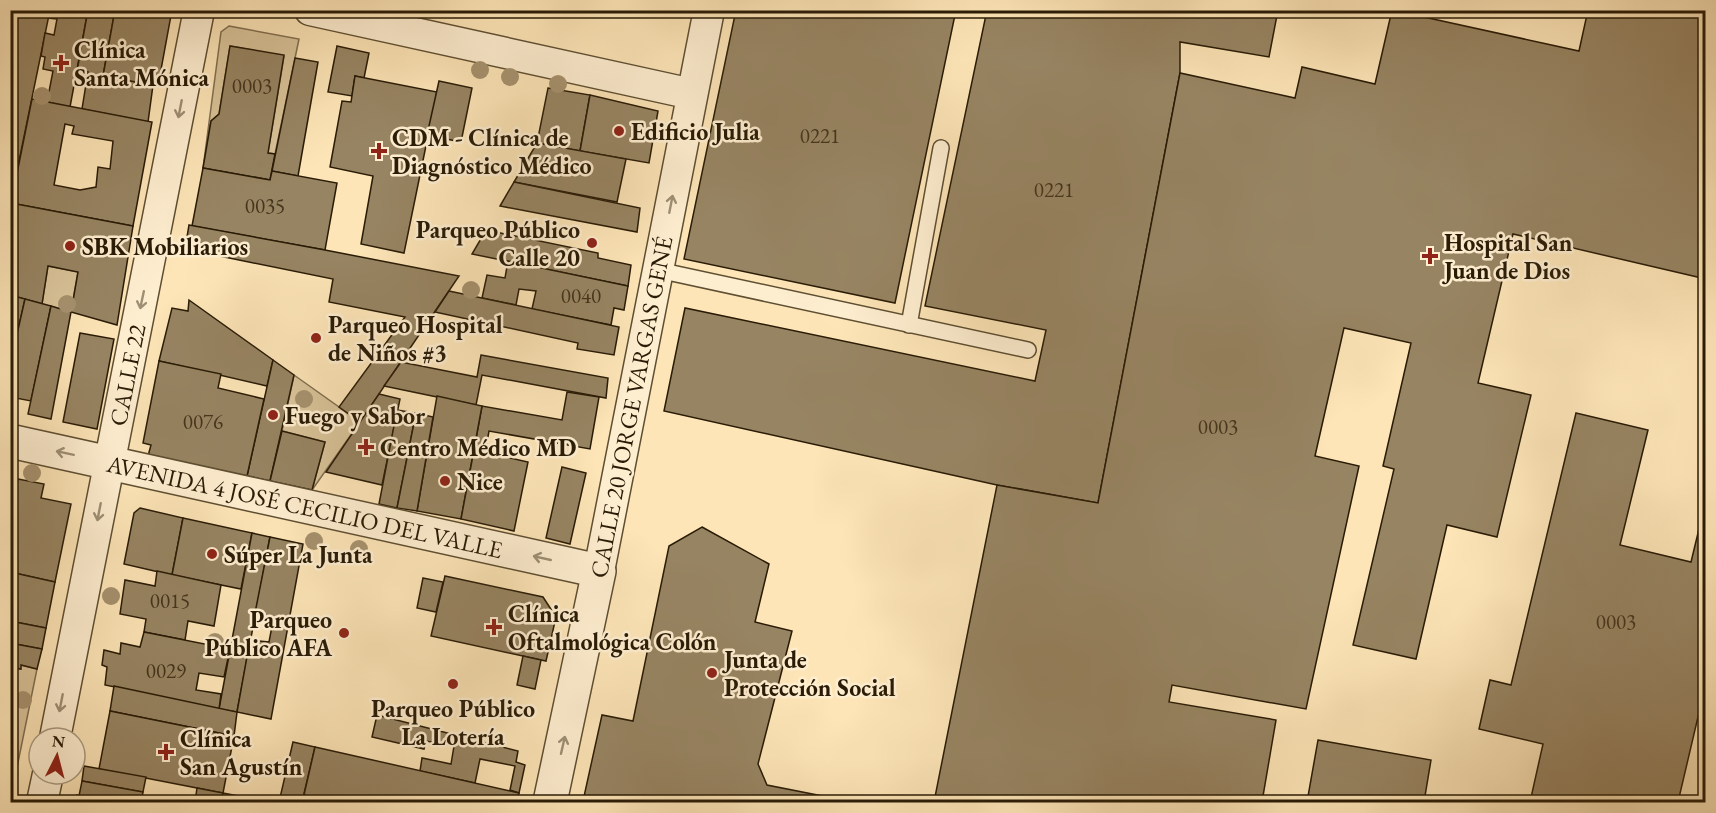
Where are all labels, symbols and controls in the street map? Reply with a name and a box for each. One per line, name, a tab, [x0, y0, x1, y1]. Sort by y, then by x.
place label: Clínica Santa Mónica	[74, 34, 210, 93]
marker: Clínica Santa Mónica	[52, 54, 70, 72]
house number: 0003	[232, 72, 272, 99]
one-way arrow	[174, 99, 185, 118]
place label: Edificio Julia	[631, 116, 760, 147]
place label: CDM - Clínica de Diagnóstico Médico	[392, 122, 592, 182]
house number: 0221	[800, 122, 840, 149]
marker: Edificio Julia	[612, 124, 626, 138]
marker: CDM - Clínica de Diagnóstico Médico	[370, 142, 388, 160]
house number: 0221	[1034, 176, 1074, 203]
house number: 0035	[245, 192, 285, 219]
one-way arrow	[666, 195, 677, 215]
place label: Parqueo Público Calle 20	[416, 214, 580, 273]
place label: Hospital San Juan de Dios	[1442, 227, 1573, 286]
place label: SBK Mobiliarios	[82, 231, 248, 262]
street label: CALLE 20 JORGE VARGAS GENÉ	[583, 233, 679, 581]
marker: Parqueo Público Calle 20	[585, 236, 599, 250]
marker: SBK Mobiliarios	[63, 239, 77, 253]
marker: Hospital San Juan de Dios	[1421, 247, 1439, 265]
house number: 0040	[561, 282, 601, 309]
one-way arrow	[136, 290, 147, 310]
place label: Parqueo Hospital de Niños #3	[328, 309, 503, 368]
street label: CALLE 22	[102, 321, 152, 429]
marker: Parqueo Hospital de Niños #3	[309, 331, 323, 345]
place label: Fuego y Sabor	[285, 400, 425, 432]
house number: 0076	[183, 408, 223, 435]
marker: Fuego y Sabor	[266, 408, 280, 422]
house number: 0003	[1198, 413, 1238, 440]
place label: Centro Médico MD	[380, 432, 576, 463]
marker: Centro Médico MD	[357, 438, 375, 456]
one-way arrow	[55, 446, 74, 458]
street label: AVENIDA 4 JOSÉ CECILIO DEL VALLE	[103, 447, 506, 565]
place label: Nice	[457, 466, 503, 497]
marker: Nice	[438, 474, 452, 488]
one-way arrow	[93, 502, 104, 521]
place label: Súper La Junta	[224, 539, 373, 570]
marker: Súper La Junta	[205, 547, 219, 561]
one-way arrow	[533, 552, 552, 563]
house number: 0015	[150, 587, 190, 614]
place label: Clínica Oftalmológica Colón	[508, 598, 717, 658]
place label: Parqueo Público AFA	[205, 604, 333, 663]
house number: 0003	[1596, 608, 1636, 635]
marker: Clínica Oftalmológica Colón	[485, 618, 503, 636]
marker: Parqueo Público AFA	[337, 626, 351, 640]
place label: Junta de Protección Social	[722, 644, 896, 703]
house number: 0029	[146, 657, 186, 684]
marker: Junta de Protección Social	[705, 666, 719, 680]
marker: Parqueo Público La Lotería	[446, 677, 460, 691]
one-way arrow	[55, 693, 66, 713]
place label: Parqueo Público La Lotería	[371, 693, 535, 752]
place label: Clínica San Agustín	[180, 723, 303, 783]
north arrow	[27, 726, 87, 786]
text: N	[51, 730, 66, 753]
one-way arrow	[557, 736, 569, 755]
marker: Clínica San Agustín	[157, 743, 175, 761]

